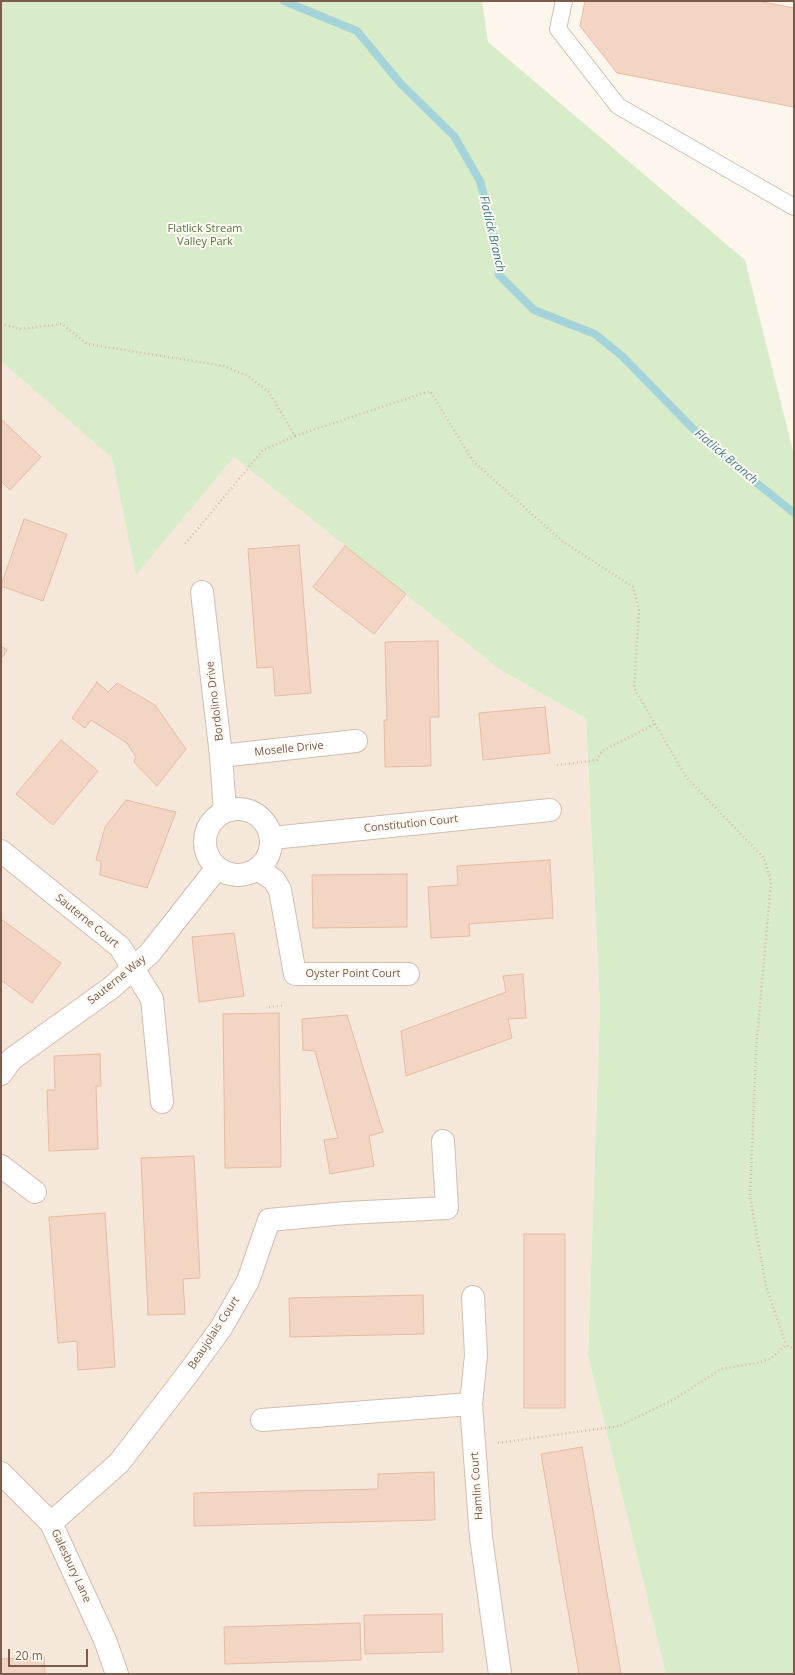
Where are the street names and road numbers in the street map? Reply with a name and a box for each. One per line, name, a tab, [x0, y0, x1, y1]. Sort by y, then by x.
street label: Bordolino Drive	[204, 660, 226, 742]
street label: Moselle Drive	[254, 739, 324, 759]
street label: Constitution Court	[363, 812, 459, 836]
street label: Sauterne Court	[53, 891, 121, 951]
street label: Sauterne Way	[85, 953, 149, 1007]
street label: Oyster Point Court	[305, 967, 401, 981]
street label: Beaujolais Court	[186, 1294, 242, 1372]
street label: Hamlin Court	[468, 1451, 486, 1521]
street label: Galesbury Lane	[48, 1527, 94, 1605]

